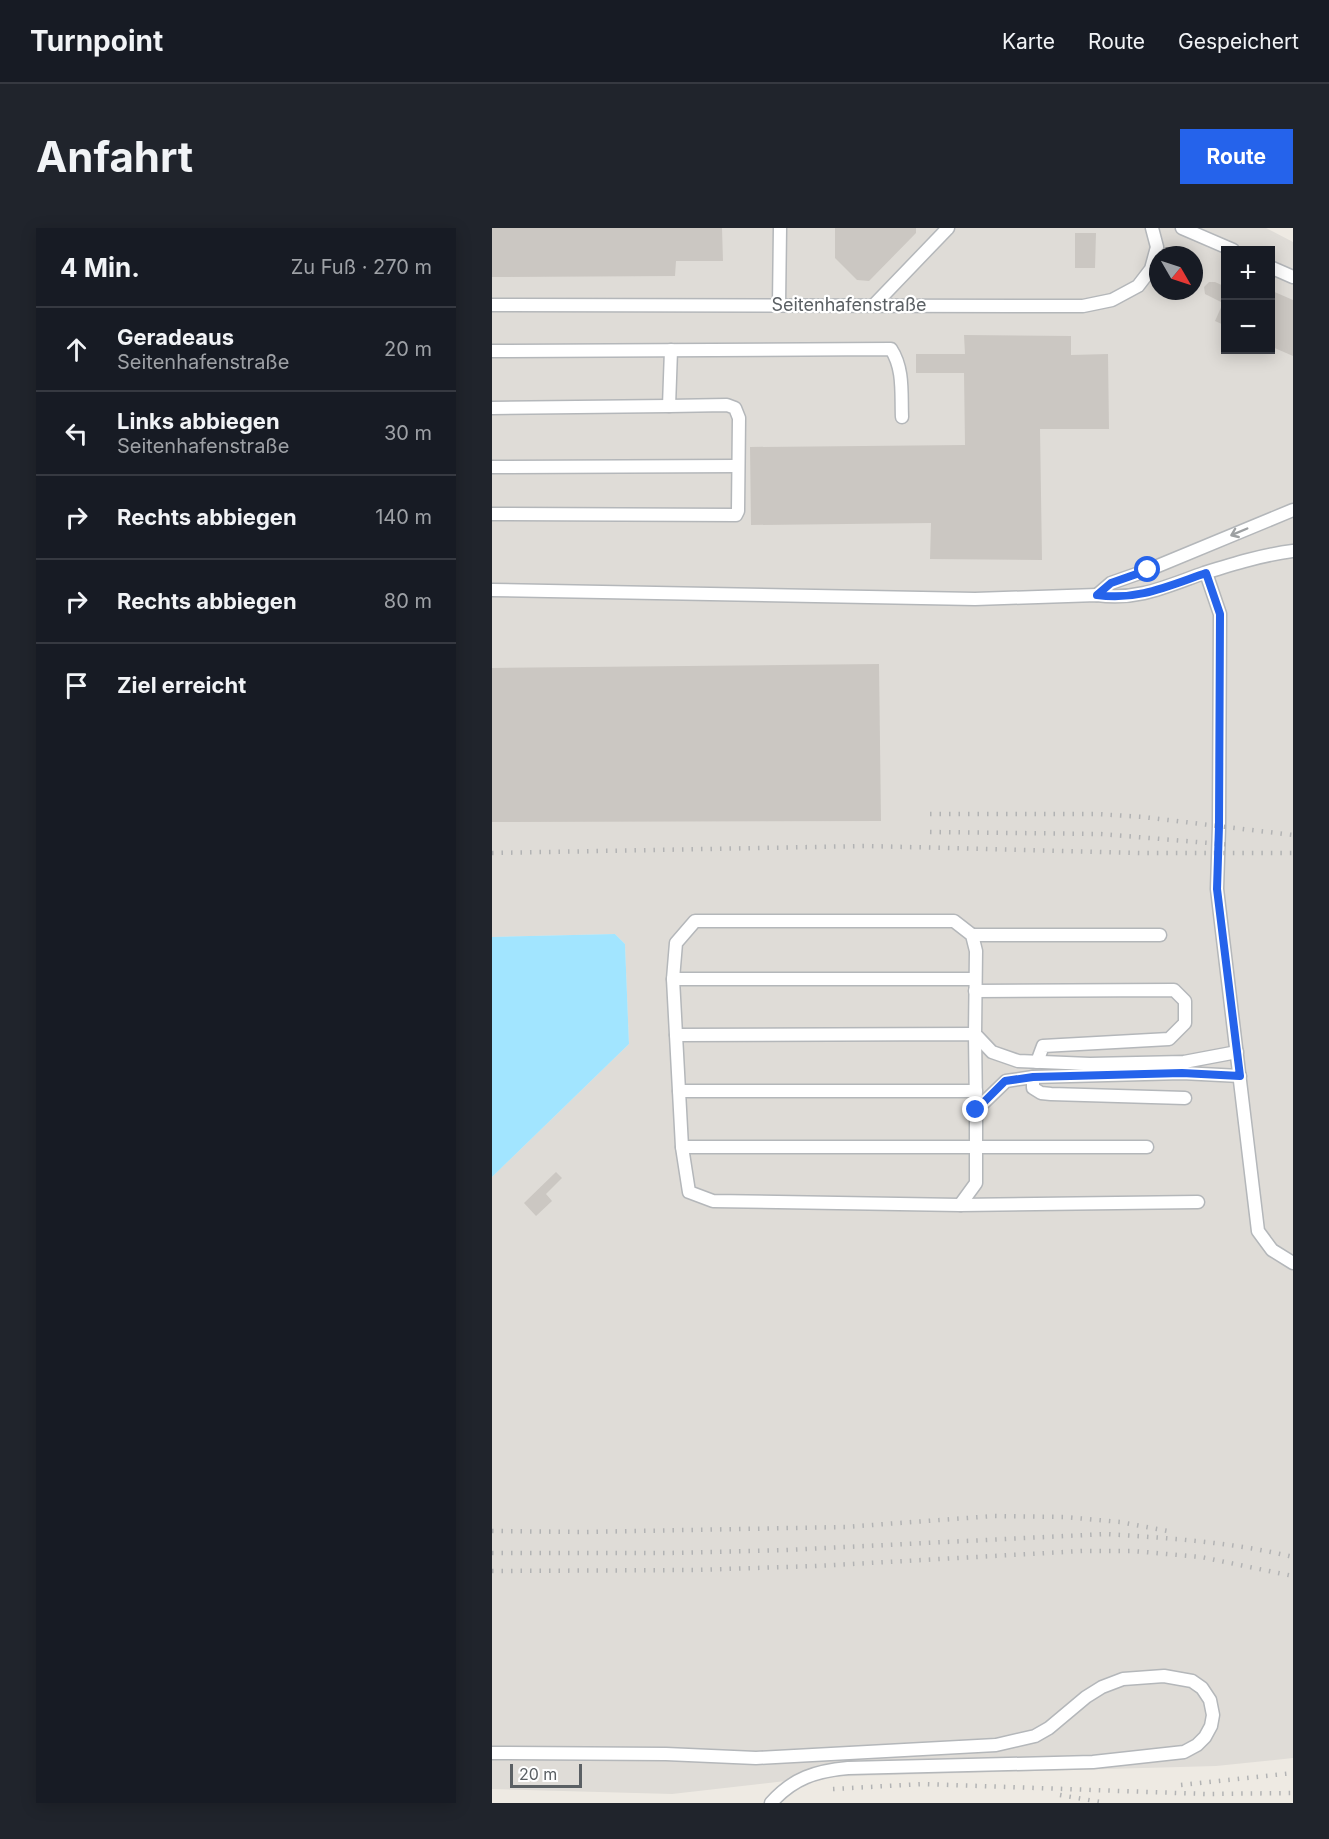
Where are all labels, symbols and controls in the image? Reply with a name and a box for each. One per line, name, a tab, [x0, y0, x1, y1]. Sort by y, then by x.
text: Turnpoint	[30, 24, 163, 58]
text: Karte	[1002, 29, 1055, 54]
text: Route	[1088, 29, 1145, 54]
text: Gespeichert	[1178, 29, 1299, 54]
button: Route	[1180, 129, 1293, 184]
text: Anfahrt	[36, 131, 193, 182]
north arrow	[1149, 246, 1203, 300]
map controls	[1221, 246, 1275, 354]
button: +	[1221, 246, 1275, 300]
text: 4 Min.	[60, 252, 140, 283]
text: Zu Fuß · 270 m	[291, 255, 432, 279]
street label: Seitenhafenstraße	[771, 294, 927, 315]
button: −	[1221, 300, 1275, 354]
text: Geradeaus	[117, 324, 234, 350]
icon: ahead	[60, 333, 93, 366]
text: 20 m	[384, 337, 432, 361]
text: Seitenhafenstraße	[117, 350, 289, 374]
text: Links abbiegen	[117, 408, 280, 434]
icon: left	[60, 417, 93, 450]
text: 30 m	[384, 421, 432, 445]
text: Seitenhafenstraße	[117, 434, 289, 458]
icon: right	[60, 501, 93, 534]
text: Rechts abbiegen	[117, 504, 297, 530]
text: 140 m	[375, 505, 432, 529]
one-way arrow	[1230, 527, 1249, 538]
route start	[1134, 556, 1160, 582]
icon: right	[60, 585, 93, 618]
text: Rechts abbiegen	[117, 588, 297, 614]
text: 80 m	[384, 589, 432, 613]
icon: arrive	[60, 669, 93, 702]
text: Ziel erreicht	[117, 672, 246, 698]
route end	[962, 1096, 988, 1122]
scale bar	[510, 1761, 582, 1788]
text: 20 m	[519, 1764, 557, 1784]

